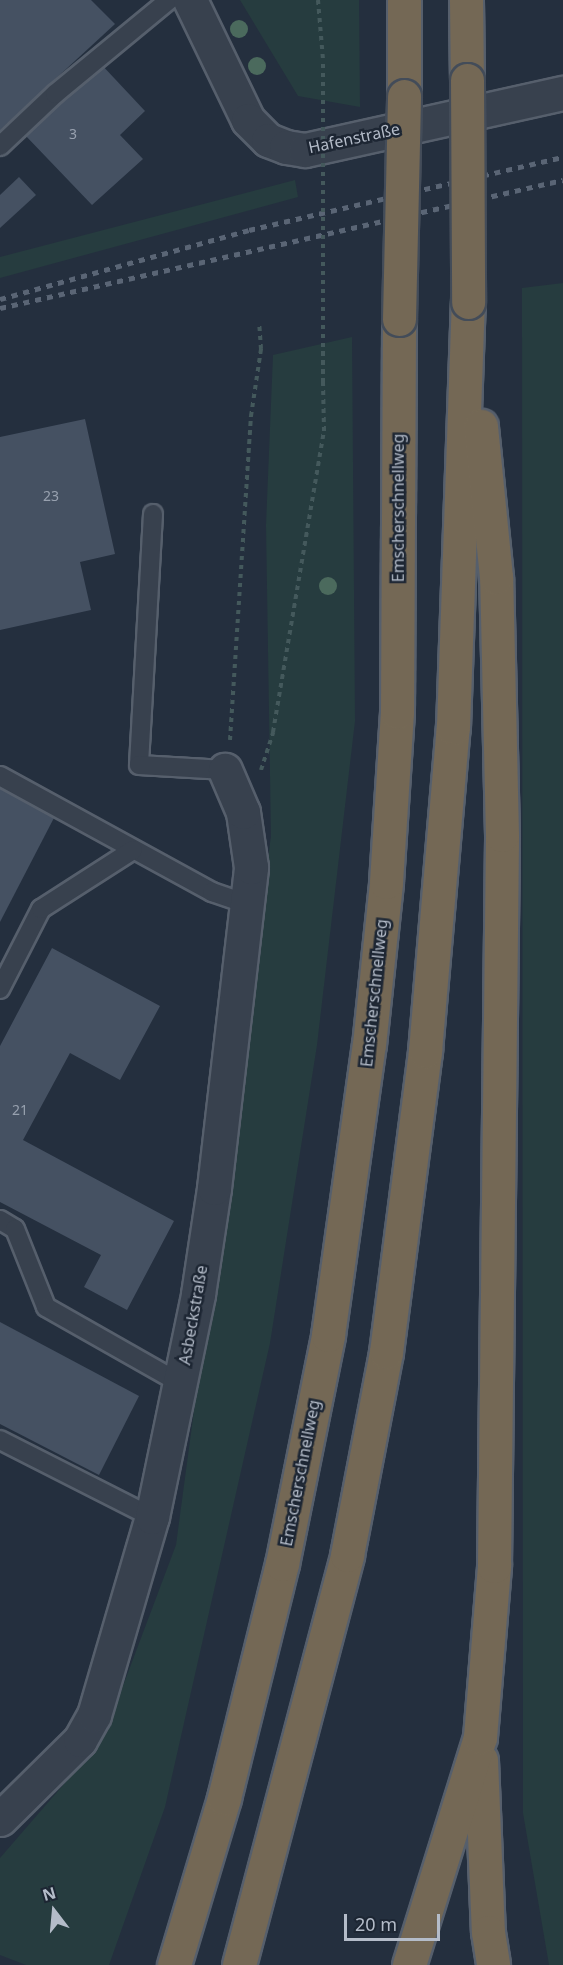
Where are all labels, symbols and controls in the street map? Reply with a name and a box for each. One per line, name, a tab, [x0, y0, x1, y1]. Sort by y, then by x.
street label: Hafenstraße	[306, 119, 402, 157]
house number: 3	[69, 126, 77, 142]
street label: Emscherschnellweg	[388, 434, 408, 582]
house number: 23	[43, 488, 59, 504]
street label: Emscherschnellweg	[357, 918, 391, 1068]
house number: 21	[12, 1102, 28, 1118]
street label: Asbeckstraße	[175, 1264, 211, 1366]
street label: Emscherschnellweg	[276, 1398, 324, 1548]
north arrow	[24, 1881, 84, 1941]
text: N	[40, 1881, 58, 1906]
scale bar	[347, 1902, 443, 1940]
text: 20 m	[355, 1912, 397, 1936]

